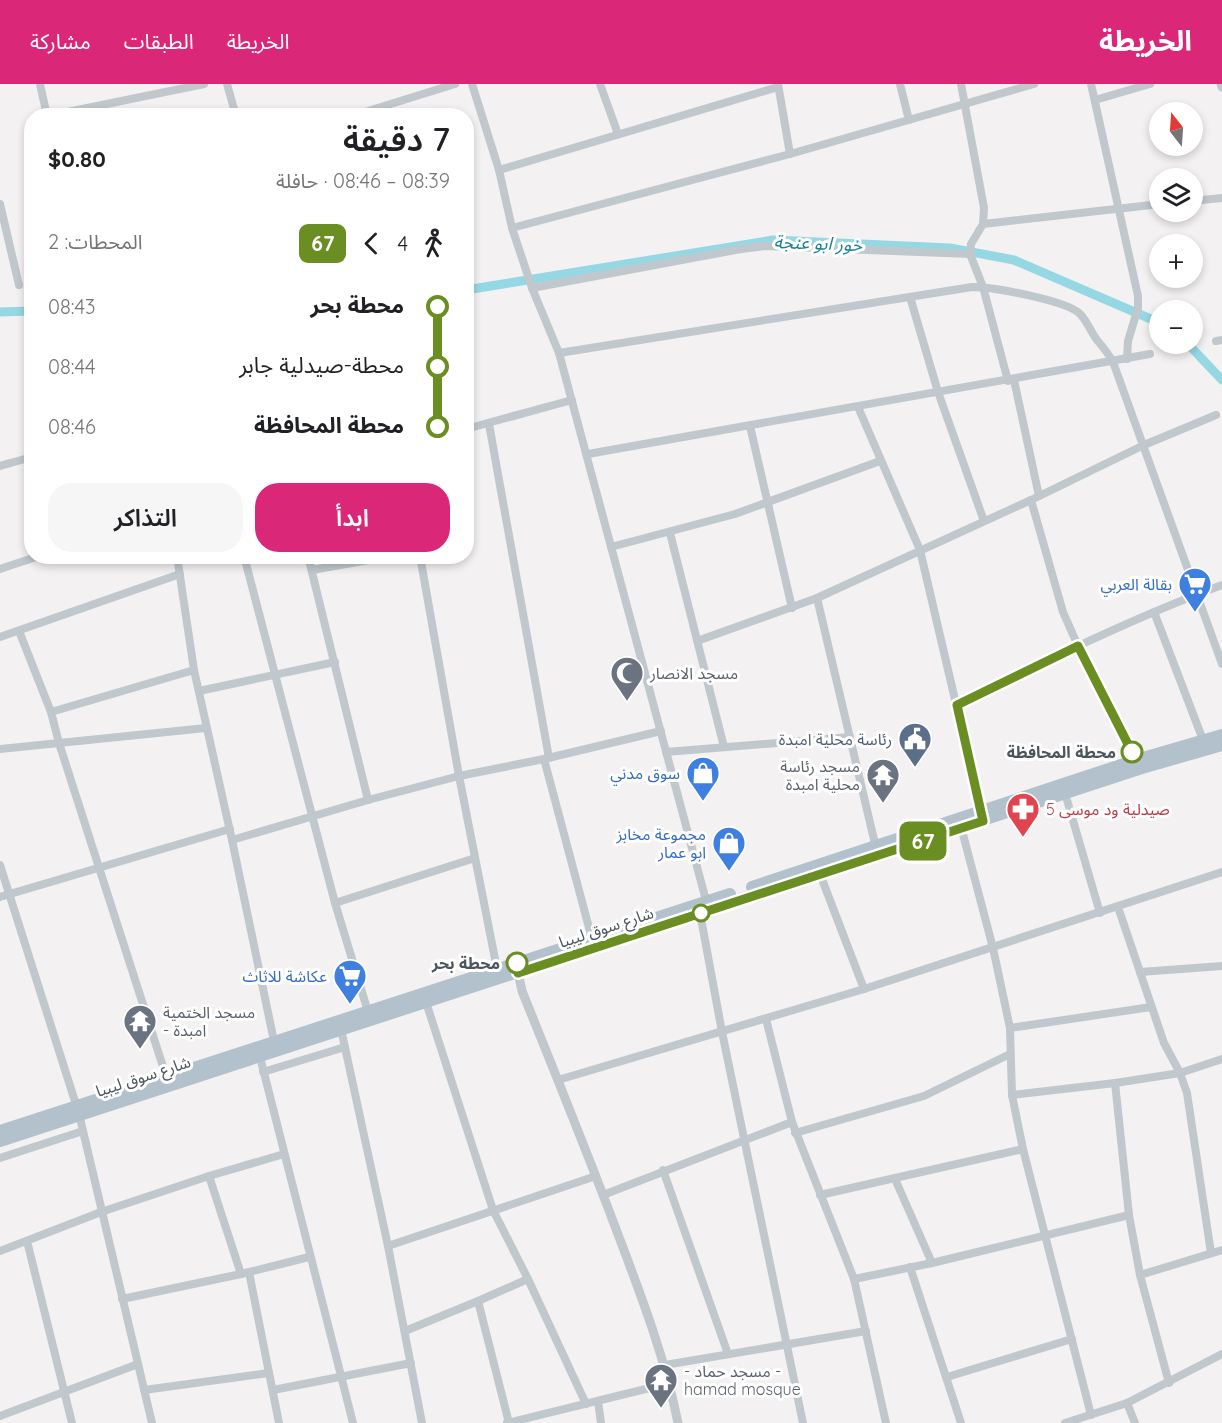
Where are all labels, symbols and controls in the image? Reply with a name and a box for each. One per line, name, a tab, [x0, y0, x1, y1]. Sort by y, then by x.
text: الخريطة	[1099, 23, 1192, 58]
text: مشاركة	[30, 28, 91, 54]
text: الطبقات	[124, 28, 194, 54]
text: الخريطة	[227, 28, 290, 54]
north arrow	[1149, 102, 1203, 156]
map controls	[1149, 102, 1203, 354]
text: 7 دقيقة	[343, 118, 450, 159]
text: $0.80	[48, 145, 106, 173]
text: 08:39 – 08:46 · حافلة	[276, 168, 450, 193]
button: layers	[1149, 168, 1203, 222]
icon: back	[355, 227, 388, 260]
icon: walk	[417, 227, 450, 260]
text: المحطات: 2	[48, 229, 142, 254]
text: 67	[311, 230, 334, 256]
water label: خور ابو عنجة	[773, 230, 863, 256]
text: 4	[397, 231, 408, 256]
button: +	[1149, 234, 1203, 288]
text: محطة بحر	[310, 291, 404, 319]
text: 08:43	[48, 294, 95, 319]
button: −	[1149, 300, 1203, 354]
text: محطة-صيدلية جابر	[239, 351, 404, 379]
text: 08:44	[48, 354, 96, 379]
text: محطة المحافظة	[254, 411, 404, 439]
text: 08:46	[48, 414, 96, 439]
button: التذاكر	[48, 483, 243, 552]
button: ابدأ	[255, 483, 450, 552]
supermarket icon: بقالة العربي	[1177, 566, 1213, 613]
place label: بقالة العربي	[1101, 574, 1172, 597]
mosque icon: مسجد الانصار	[609, 655, 645, 702]
place label: مسجد الانصار	[649, 663, 738, 683]
public building icon: رئاسة محلية امبدة	[897, 721, 933, 768]
place label: رئاسة محلية امبدة	[779, 729, 892, 749]
marker: محطة المحافظة	[1121, 741, 1143, 763]
place label: محطة المحافظة	[1007, 742, 1116, 762]
shop icon: سوق مدني	[685, 755, 721, 802]
place label: مسجد رئاسة محلية امبدة	[780, 756, 860, 794]
temple icon: مسجد رئاسة محلية امبدة	[865, 757, 901, 804]
place label: سوق مدني	[610, 763, 680, 786]
pharmacy icon: صيدلية ود موسى 5	[1005, 791, 1041, 838]
place label: صيدلية ود موسى 5	[1046, 799, 1170, 819]
line badge: 67	[896, 822, 950, 861]
place label: مجموعة مخابز ابو عمار	[616, 824, 706, 862]
shop icon: مجموعة مخابز ابو عمار	[711, 825, 747, 872]
text: 67	[911, 828, 935, 854]
street label: شارع سوق ليبيا	[556, 902, 657, 955]
unlabelled marker	[692, 904, 710, 922]
marker: محطة بحر	[506, 952, 528, 974]
place label: محطة بحر	[431, 953, 500, 973]
supermarket icon: عكاشة للاثاث	[332, 958, 368, 1005]
place label: عكاشة للاثاث	[242, 966, 327, 986]
place label: مسجد الختمية - امبدة	[163, 1002, 255, 1040]
temple icon: مسجد الختمية - امبدة	[122, 1003, 158, 1050]
street label: شارع سوق ليبيا	[93, 1051, 194, 1104]
place label: - مسجد حماد - hamad mosque	[684, 1361, 801, 1399]
temple icon: - مسجد حماد - hamad mosque	[643, 1362, 679, 1409]

